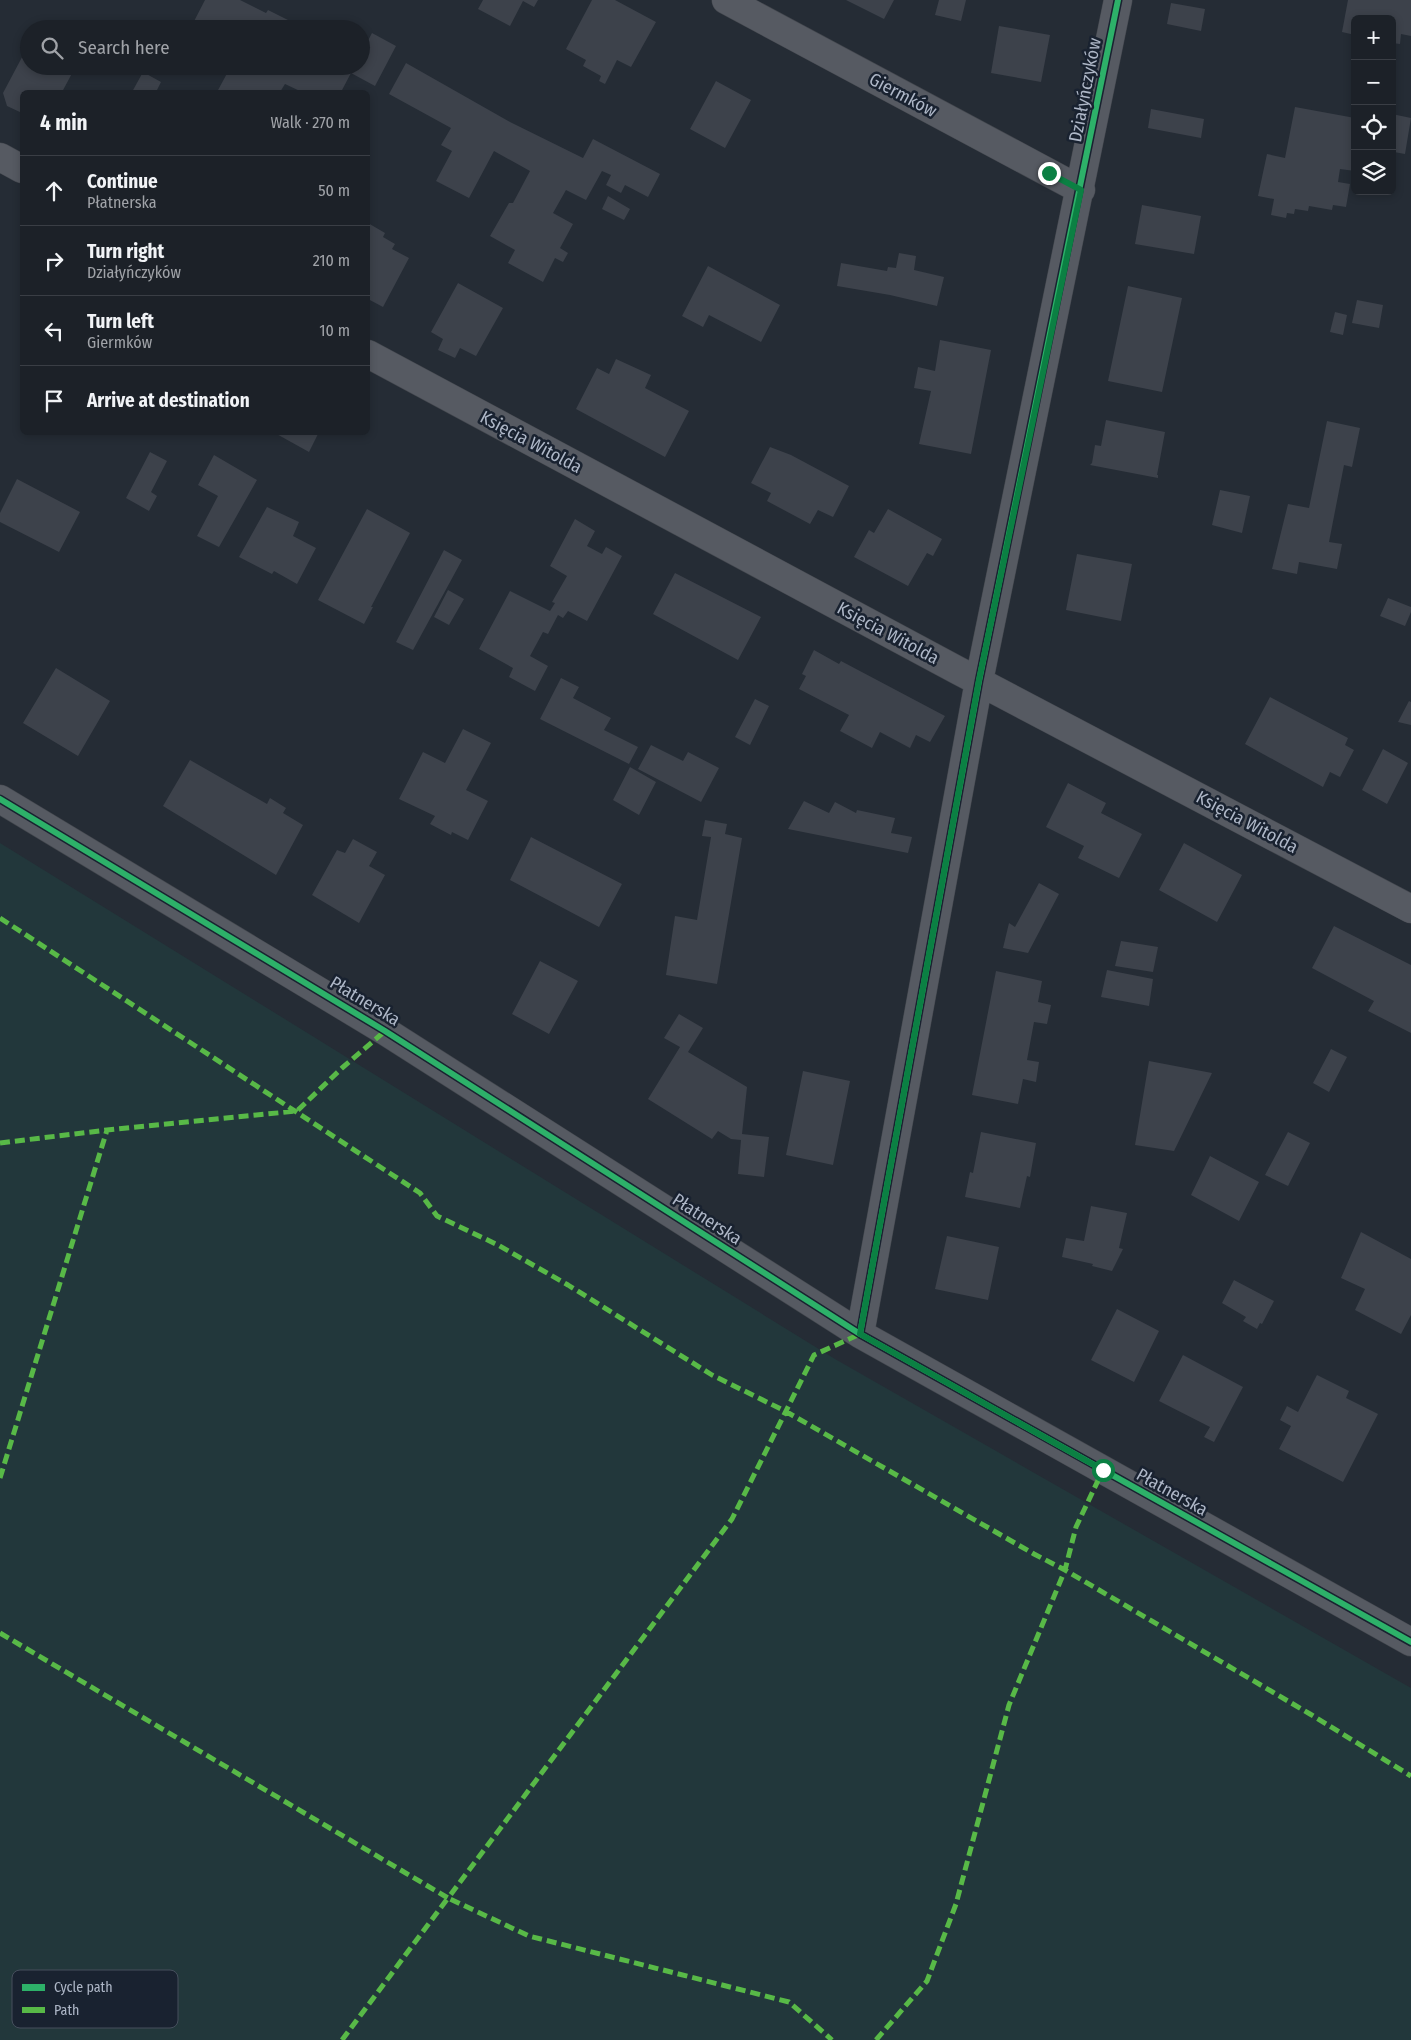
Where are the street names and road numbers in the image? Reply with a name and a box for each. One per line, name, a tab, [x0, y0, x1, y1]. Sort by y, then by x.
street label: Działyńczyków	[1064, 36, 1106, 144]
street label: Giermków	[865, 68, 941, 122]
street label: Księcia Witolda	[476, 406, 586, 478]
street label: Księcia Witolda	[833, 597, 943, 669]
street label: Księcia Witolda	[1192, 786, 1302, 858]
street label: Płatnerska	[326, 971, 404, 1031]
street label: Płatnerska	[668, 1188, 746, 1250]
street label: Płatnerska	[1132, 1463, 1212, 1521]

